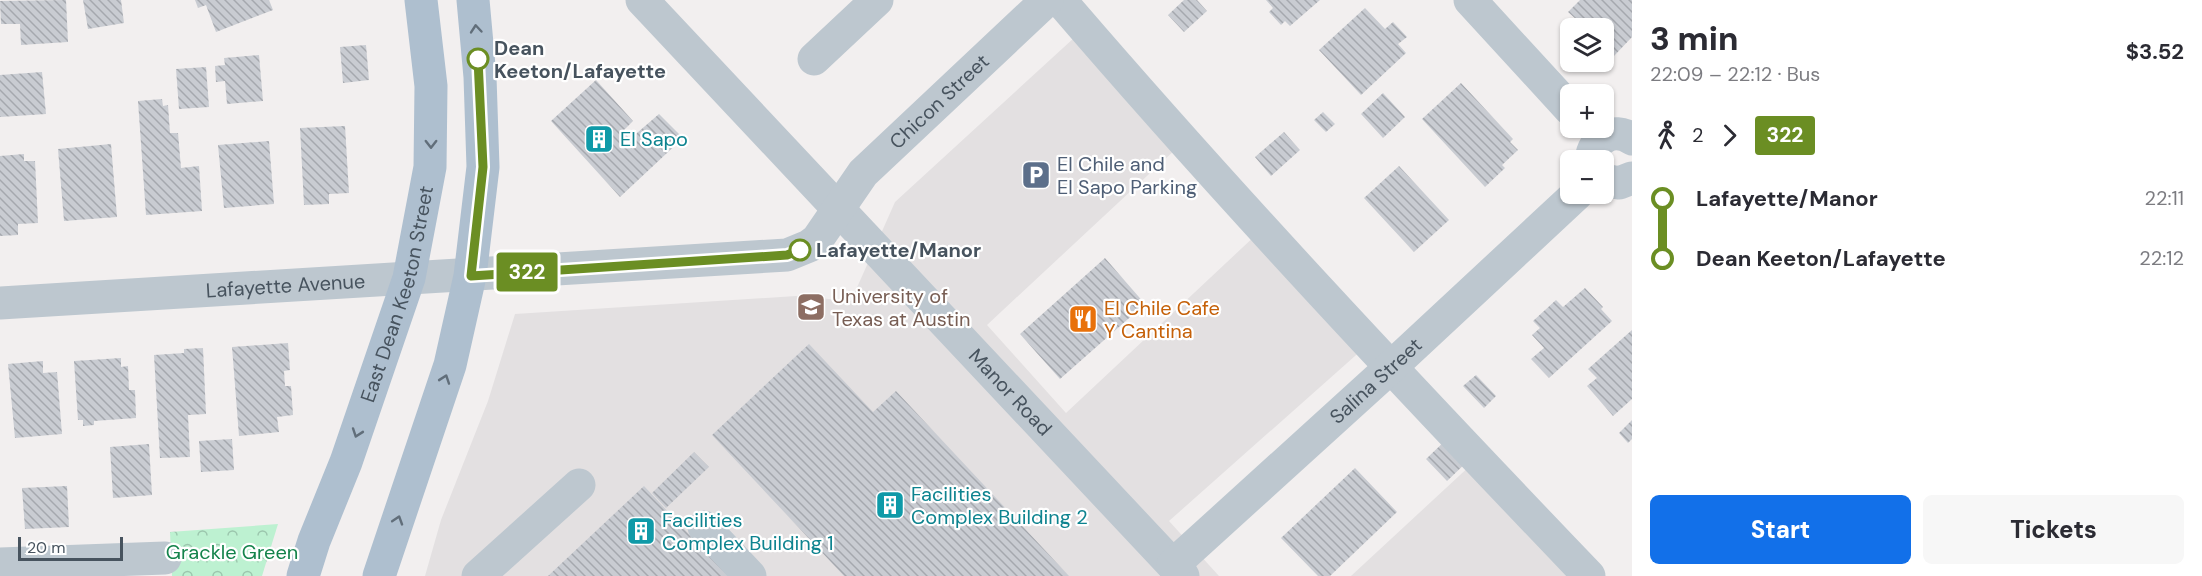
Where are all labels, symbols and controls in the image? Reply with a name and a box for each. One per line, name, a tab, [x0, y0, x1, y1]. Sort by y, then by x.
text: 3 min	[1650, 17, 1738, 60]
map controls	[1560, 18, 1614, 204]
button: layers	[1560, 18, 1614, 72]
one-way arrow	[470, 24, 483, 33]
place label: Dean Keeton/Lafayette	[494, 35, 666, 84]
text: $3.52	[2126, 37, 2184, 66]
marker: Dean Keeton/Lafayette	[467, 48, 489, 70]
street label: Chicon Street	[884, 48, 995, 155]
text: 22:09 – 22:12 · Bus	[1650, 61, 1820, 87]
button: +	[1560, 84, 1614, 138]
icon: walk	[1650, 119, 1683, 152]
icon: forward	[1713, 119, 1746, 152]
text: 322	[1767, 121, 1803, 149]
text: 2	[1692, 122, 1704, 148]
building icon: El Sapo	[583, 123, 615, 155]
place label: El Sapo	[620, 126, 688, 152]
one-way arrow	[424, 140, 437, 149]
button: −	[1560, 150, 1614, 204]
place label: El Chile and El Sapo Parking	[1057, 151, 1197, 200]
parking icon: El Chile and El Sapo Parking	[1020, 159, 1052, 191]
street label: East Dean Keeton Street	[354, 183, 439, 406]
text: Lafayette/Manor	[1696, 184, 1878, 213]
text: 22:11	[2144, 185, 2184, 211]
place label: Lafayette/Manor	[816, 237, 981, 263]
marker: Lafayette/Manor	[789, 239, 811, 261]
text: Dean Keeton/Lafayette	[1696, 244, 1946, 273]
text: 22:12	[2139, 245, 2184, 271]
line badge: 322	[492, 252, 562, 292]
text: 322	[509, 258, 545, 286]
street label: Lafayette Avenue	[205, 268, 366, 303]
place label: University of Texas at Austin	[832, 283, 970, 332]
school or university icon: University of Texas at Austin	[795, 291, 827, 323]
place label: El Chile Cafe Y Cantina	[1104, 295, 1220, 344]
restaurant icon: El Chile Cafe Y Cantina	[1067, 303, 1099, 335]
street label: Salina Street	[1324, 332, 1428, 430]
street label: Manor Road	[963, 343, 1058, 441]
one-way arrow	[438, 374, 451, 385]
one-way arrow	[351, 427, 364, 438]
place label: Facilities Complex Building 2	[911, 481, 1088, 530]
building icon: Facilities Complex Building 2	[874, 489, 906, 521]
button: Start	[1650, 495, 1911, 564]
button: Tickets	[1923, 495, 2184, 564]
place label: Facilities Complex Building 1	[662, 507, 833, 556]
one-way arrow	[390, 515, 403, 526]
building icon: Facilities Complex Building 1	[625, 515, 657, 547]
scale bar	[18, 534, 123, 562]
text: 20 m	[27, 537, 66, 558]
park label: Grackle Green	[166, 539, 298, 565]

